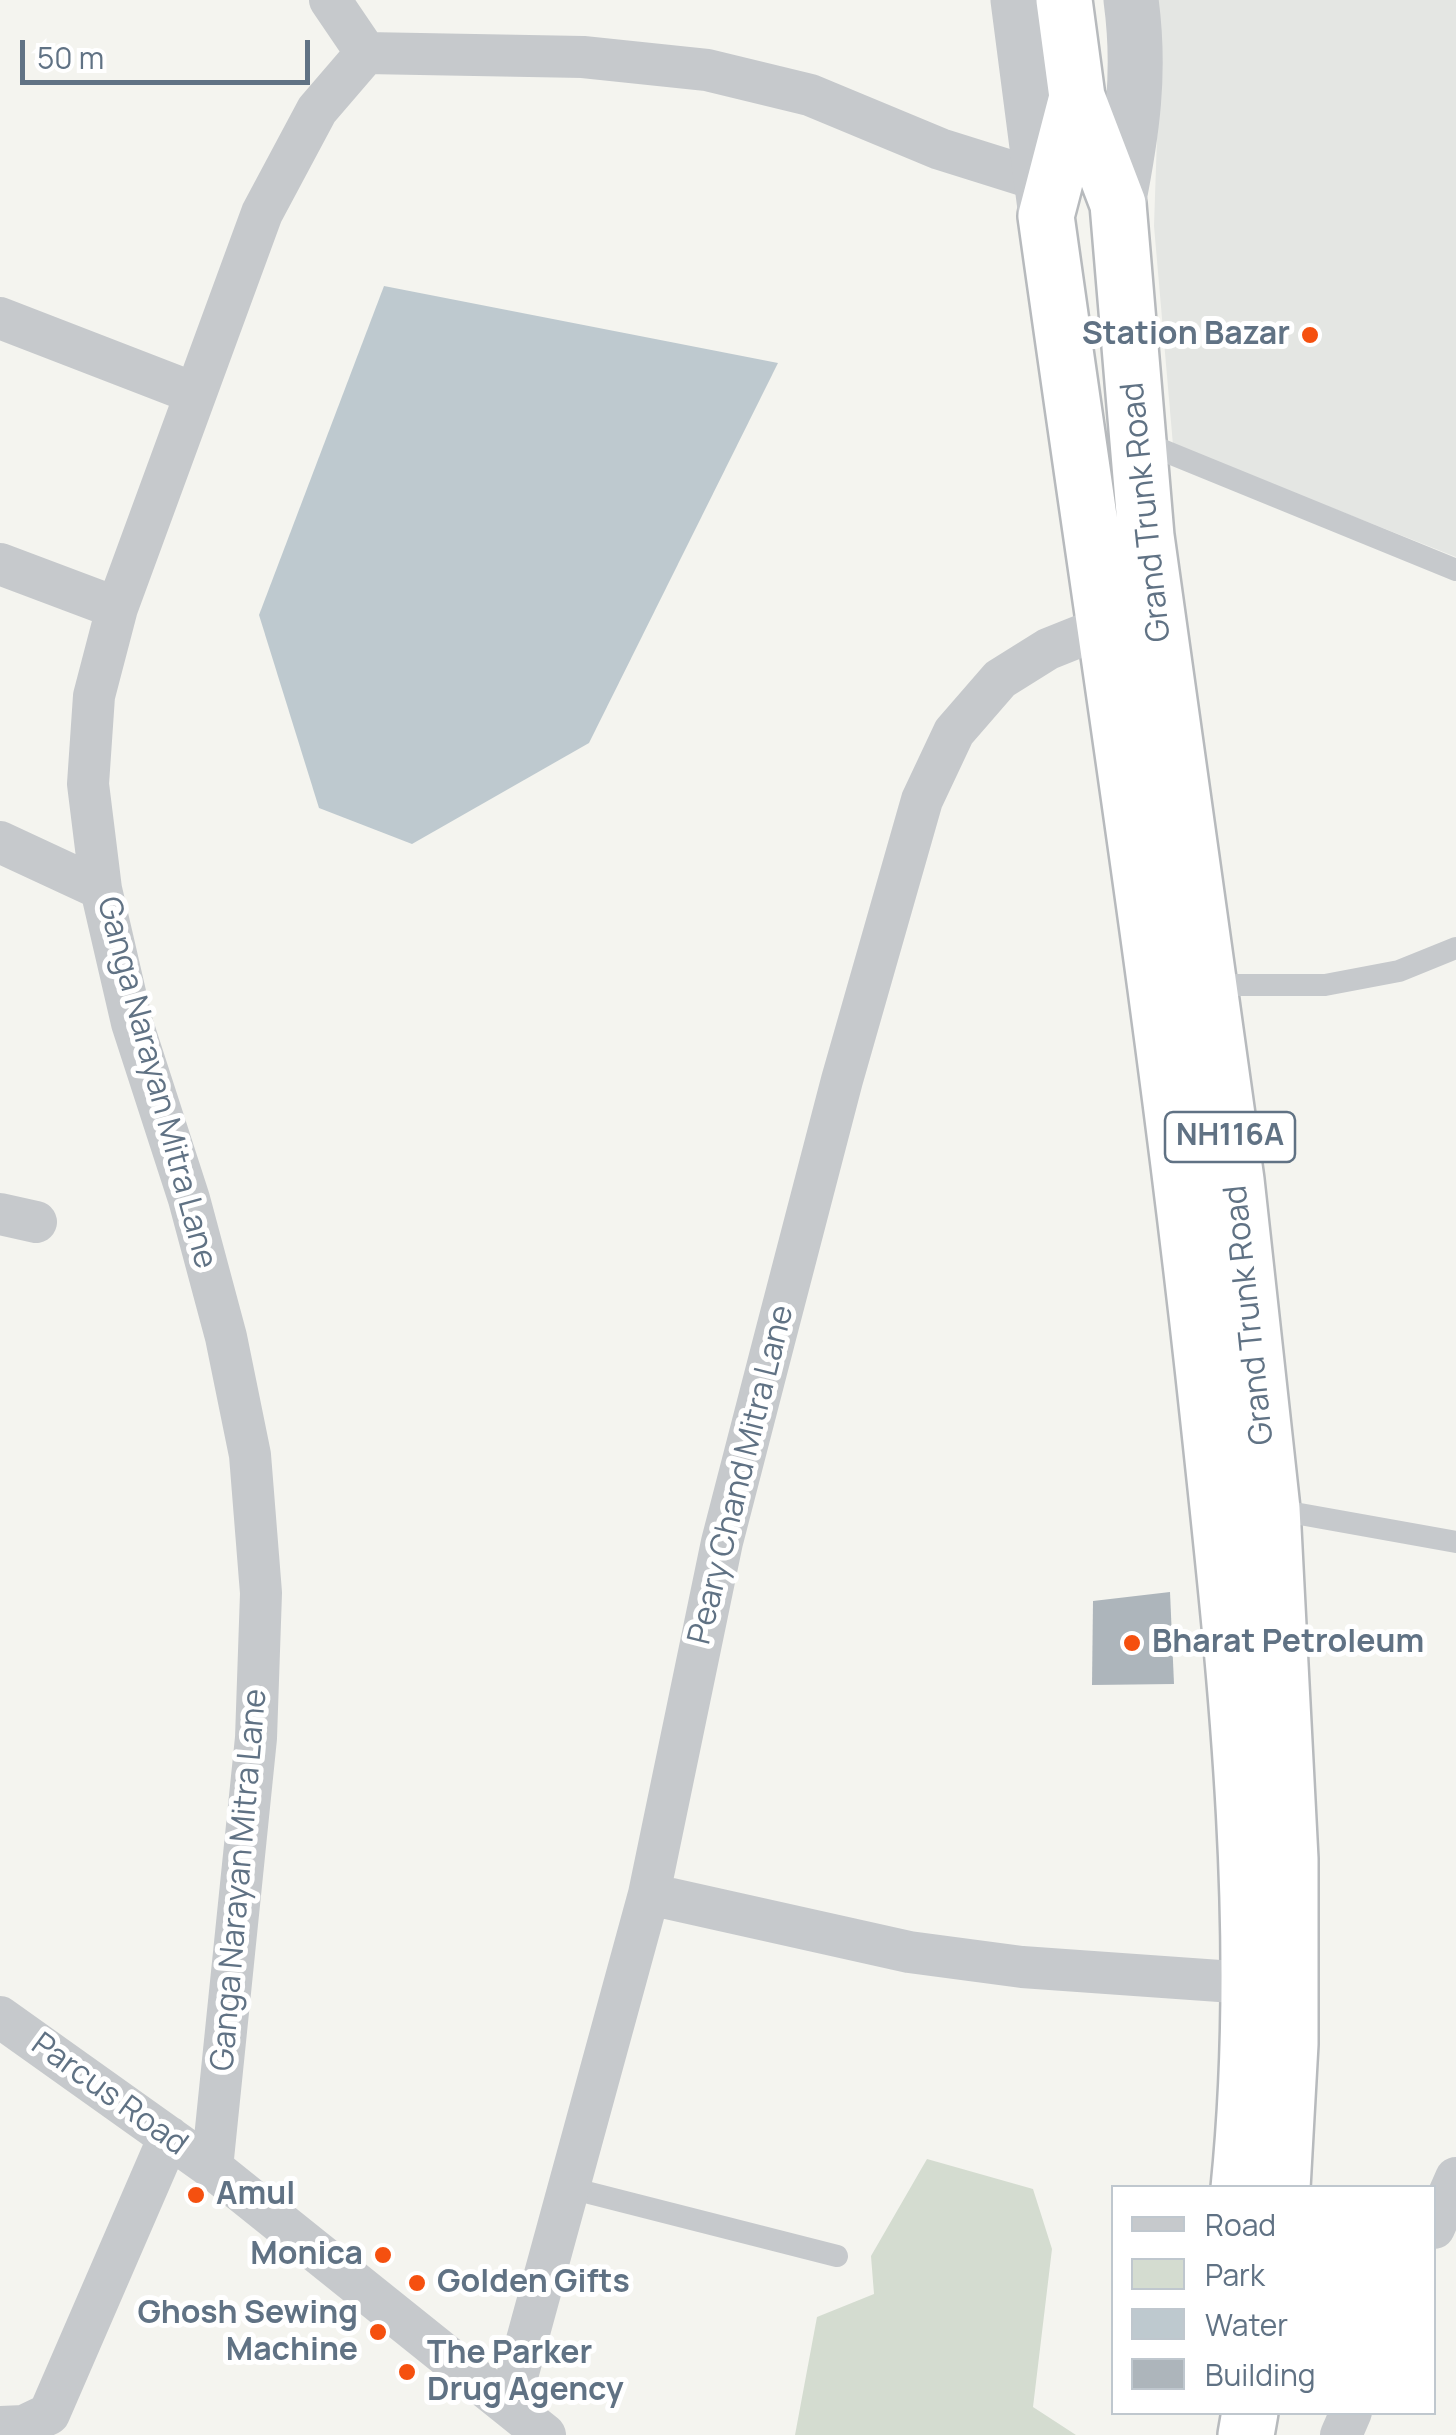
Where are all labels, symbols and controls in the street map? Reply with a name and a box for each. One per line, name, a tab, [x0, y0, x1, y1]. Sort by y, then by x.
scale bar	[25, 20, 315, 82]
text: 50 m	[37, 37, 104, 78]
place label: Station Bazar	[1082, 316, 1290, 354]
marker: Station Bazar	[1299, 324, 1321, 346]
street label: Grand Trunk Road	[1114, 380, 1180, 644]
street label: Ganga Narayan Mitra Lane	[88, 893, 224, 1273]
road number: NH116A	[1165, 1112, 1295, 1162]
street label: Grand Trunk Road	[1217, 1183, 1283, 1447]
street label: Peary Chand Mitra Lane	[681, 1302, 803, 1648]
place label: Bharat Petroleum	[1152, 1624, 1424, 1662]
marker: Bharat Petroleum	[1121, 1632, 1143, 1654]
street label: Ganga Narayan Mitra Lane	[204, 1687, 276, 2073]
street label: Parcus Road	[24, 2026, 194, 2164]
place label: Amul	[216, 2176, 295, 2214]
marker: Amul	[185, 2184, 207, 2206]
legend	[1111, 2185, 1436, 2415]
text: Road	[1205, 2204, 1276, 2245]
place label: Monica	[250, 2236, 363, 2274]
marker: Monica	[372, 2244, 394, 2266]
text: Park	[1205, 2254, 1265, 2295]
place label: Golden Gifts	[437, 2264, 630, 2302]
marker: Golden Gifts	[406, 2272, 428, 2294]
place label: Ghosh Sewing Machine	[137, 2295, 358, 2370]
text: Water	[1205, 2304, 1288, 2345]
marker: Ghosh Sewing Machine	[367, 2321, 389, 2343]
place label: The Parker Drug Agency	[427, 2335, 624, 2410]
text: Building	[1205, 2354, 1316, 2395]
marker: The Parker Drug Agency	[396, 2361, 418, 2383]

